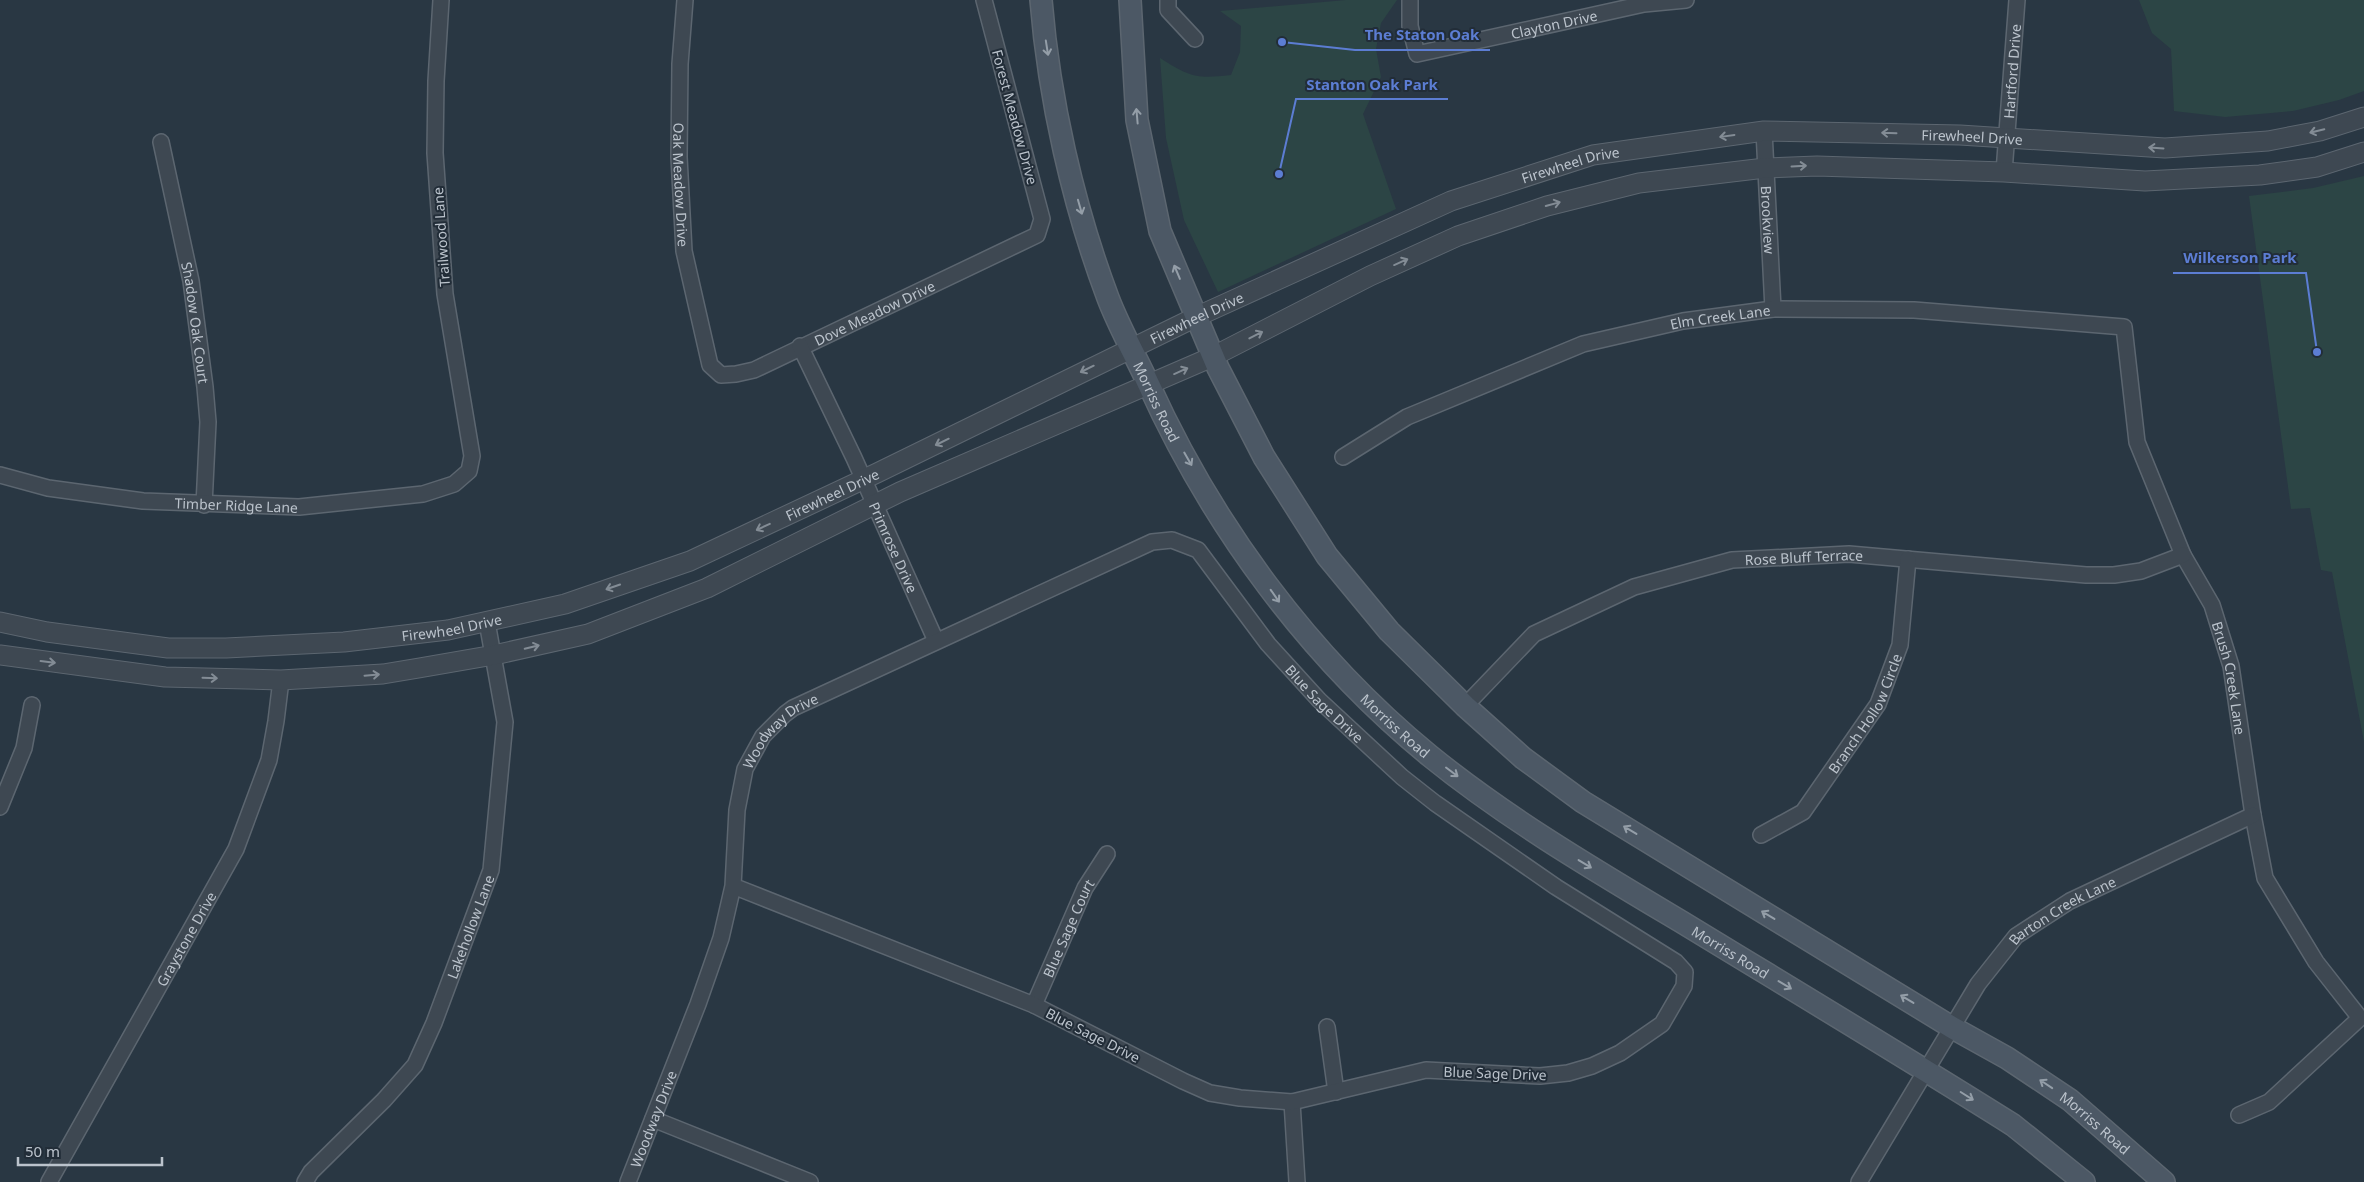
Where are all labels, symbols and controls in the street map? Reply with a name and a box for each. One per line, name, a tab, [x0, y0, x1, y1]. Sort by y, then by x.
street label: Clayton Drive	[1509, 5, 1599, 43]
callout: The Staton Oak	[1355, 20, 1490, 50]
street label: Hartford Drive	[1999, 23, 2025, 119]
text: The Staton Oak	[1365, 24, 1480, 44]
one-way arrow	[1042, 40, 1052, 56]
street label: Forest Meadow Drive	[988, 47, 1042, 187]
callout: Stanton Oak Park	[1296, 69, 1448, 99]
text: Stanton Oak Park	[1306, 74, 1438, 94]
one-way arrow	[1132, 108, 1142, 124]
street label: Oak Meadow Drive	[669, 122, 693, 248]
street label: Firewheel Drive	[1921, 125, 2023, 148]
one-way arrow	[2310, 127, 2326, 136]
one-way arrow	[1881, 128, 1898, 138]
one-way arrow	[1719, 131, 1735, 141]
street label: Firewheel Drive	[1519, 142, 1621, 187]
one-way arrow	[2148, 143, 2164, 152]
one-way arrow	[1791, 162, 1807, 171]
street label: Brookview	[1757, 185, 1780, 255]
street label: Trailwood Lane	[428, 187, 454, 287]
one-way arrow	[1075, 199, 1085, 215]
one-way arrow	[1544, 199, 1560, 209]
callout: Wilkerson Park	[2173, 243, 2306, 273]
text: Wilkerson Park	[2183, 247, 2297, 267]
one-way arrow	[1393, 256, 1408, 266]
street label: Shadow Oak Court	[178, 260, 214, 384]
one-way arrow	[1172, 265, 1182, 280]
street label: Dove Meadow Drive	[811, 276, 938, 350]
street label: Firewheel Drive	[1146, 287, 1246, 348]
street label: Elm Creek Lane	[1668, 300, 1772, 333]
one-way arrow	[1248, 330, 1263, 339]
street label: Morriss Road	[1130, 358, 1185, 445]
one-way arrow	[1080, 365, 1095, 375]
one-way arrow	[1173, 365, 1188, 375]
one-way arrow	[934, 437, 949, 447]
one-way arrow	[1183, 452, 1193, 466]
street label: Firewheel Drive	[782, 464, 882, 524]
street label: Timber Ridge Lane	[174, 493, 298, 516]
street label: Primrose Drive	[865, 499, 923, 596]
one-way arrow	[756, 522, 771, 532]
street label: Rose Bluff Terrace	[1744, 545, 1864, 569]
one-way arrow	[605, 583, 621, 593]
one-way arrow	[1270, 588, 1281, 602]
street label: Firewheel Drive	[401, 609, 504, 645]
street label: Brush Creek Lane	[2208, 619, 2251, 736]
one-way arrow	[524, 642, 540, 651]
street label: Branch Hollow Circle	[1823, 651, 1906, 777]
one-way arrow	[40, 657, 56, 667]
street label: Blue Sage Drive	[1282, 660, 1368, 747]
one-way arrow	[364, 670, 380, 679]
one-way arrow	[202, 673, 218, 683]
street label: Woodway Drive	[738, 688, 821, 772]
street label: Morriss Road	[1357, 689, 1434, 762]
one-way arrow	[1445, 767, 1459, 777]
one-way arrow	[1623, 824, 1637, 834]
one-way arrow	[1578, 860, 1592, 870]
street label: Barton Creek Lane	[2004, 871, 2119, 948]
street label: Lakehollow Lane	[442, 872, 498, 981]
street label: Blue Sage Court	[1038, 875, 1098, 980]
street label: Graystone Drive	[151, 888, 220, 990]
one-way arrow	[1762, 909, 1776, 919]
street label: Morriss Road	[1688, 921, 1773, 983]
one-way arrow	[1777, 980, 1791, 990]
one-way arrow	[1900, 994, 1914, 1004]
street label: Blue Sage Drive	[1043, 1003, 1143, 1067]
street label: Blue Sage Drive	[1443, 1062, 1547, 1084]
street label: Woodway Drive	[625, 1067, 681, 1170]
one-way arrow	[2039, 1079, 2053, 1089]
street label: Morriss Road	[2057, 1087, 2134, 1158]
one-way arrow	[1959, 1091, 1973, 1101]
scale bar	[18, 1134, 161, 1166]
text: 50 m	[25, 1141, 60, 1161]

